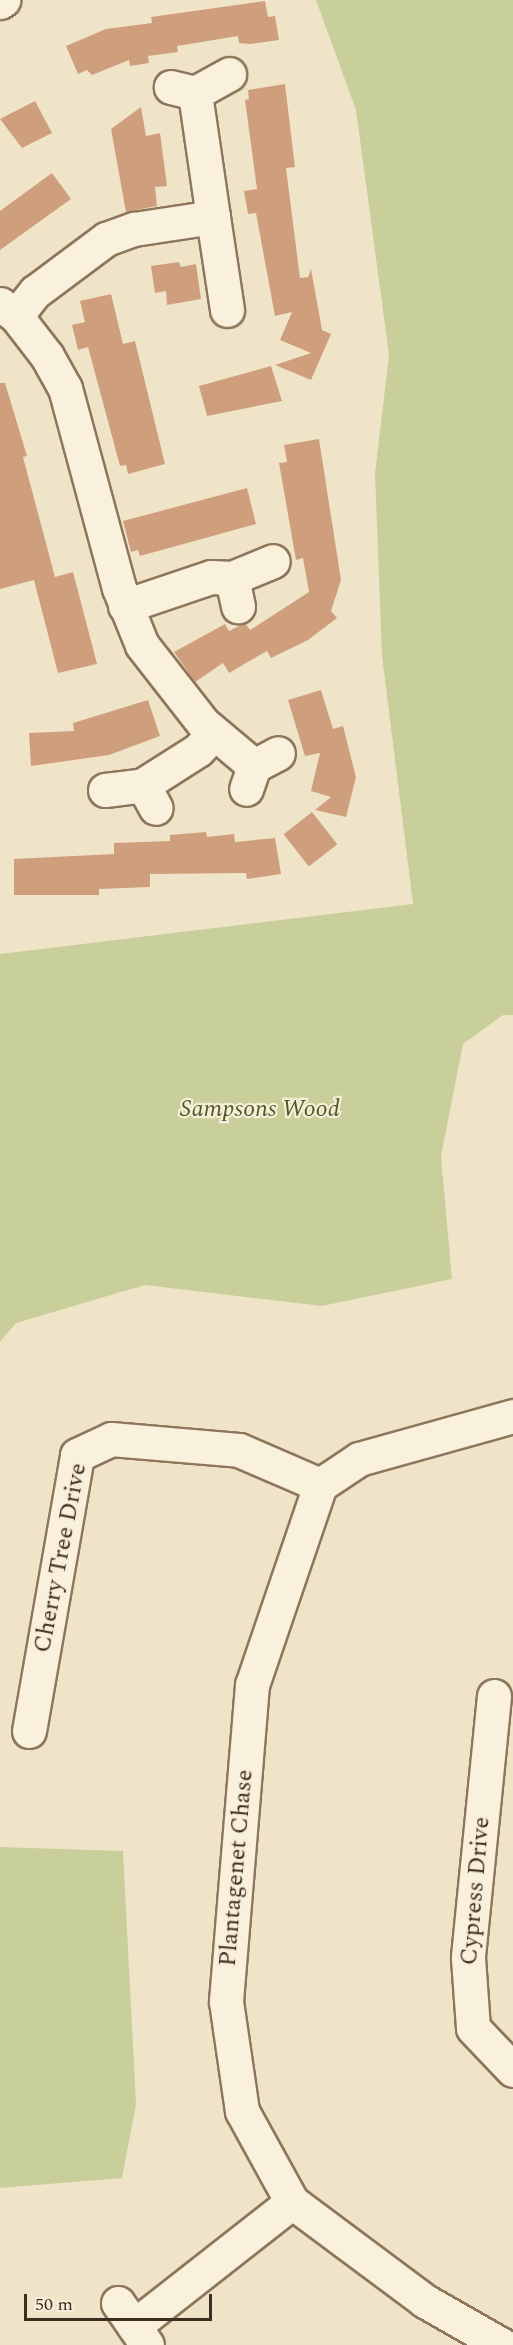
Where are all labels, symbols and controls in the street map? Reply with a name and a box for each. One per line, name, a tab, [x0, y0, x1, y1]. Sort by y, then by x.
park label: Sampsons Wood	[180, 1096, 340, 1124]
street label: Cherry Tree Drive	[28, 1461, 94, 1655]
street label: Plantagenet Chase	[214, 1768, 260, 1968]
street label: Cypress Drive	[455, 1816, 497, 1966]
scale bar	[27, 2282, 214, 2320]
text: 50 m	[35, 2291, 73, 2318]

